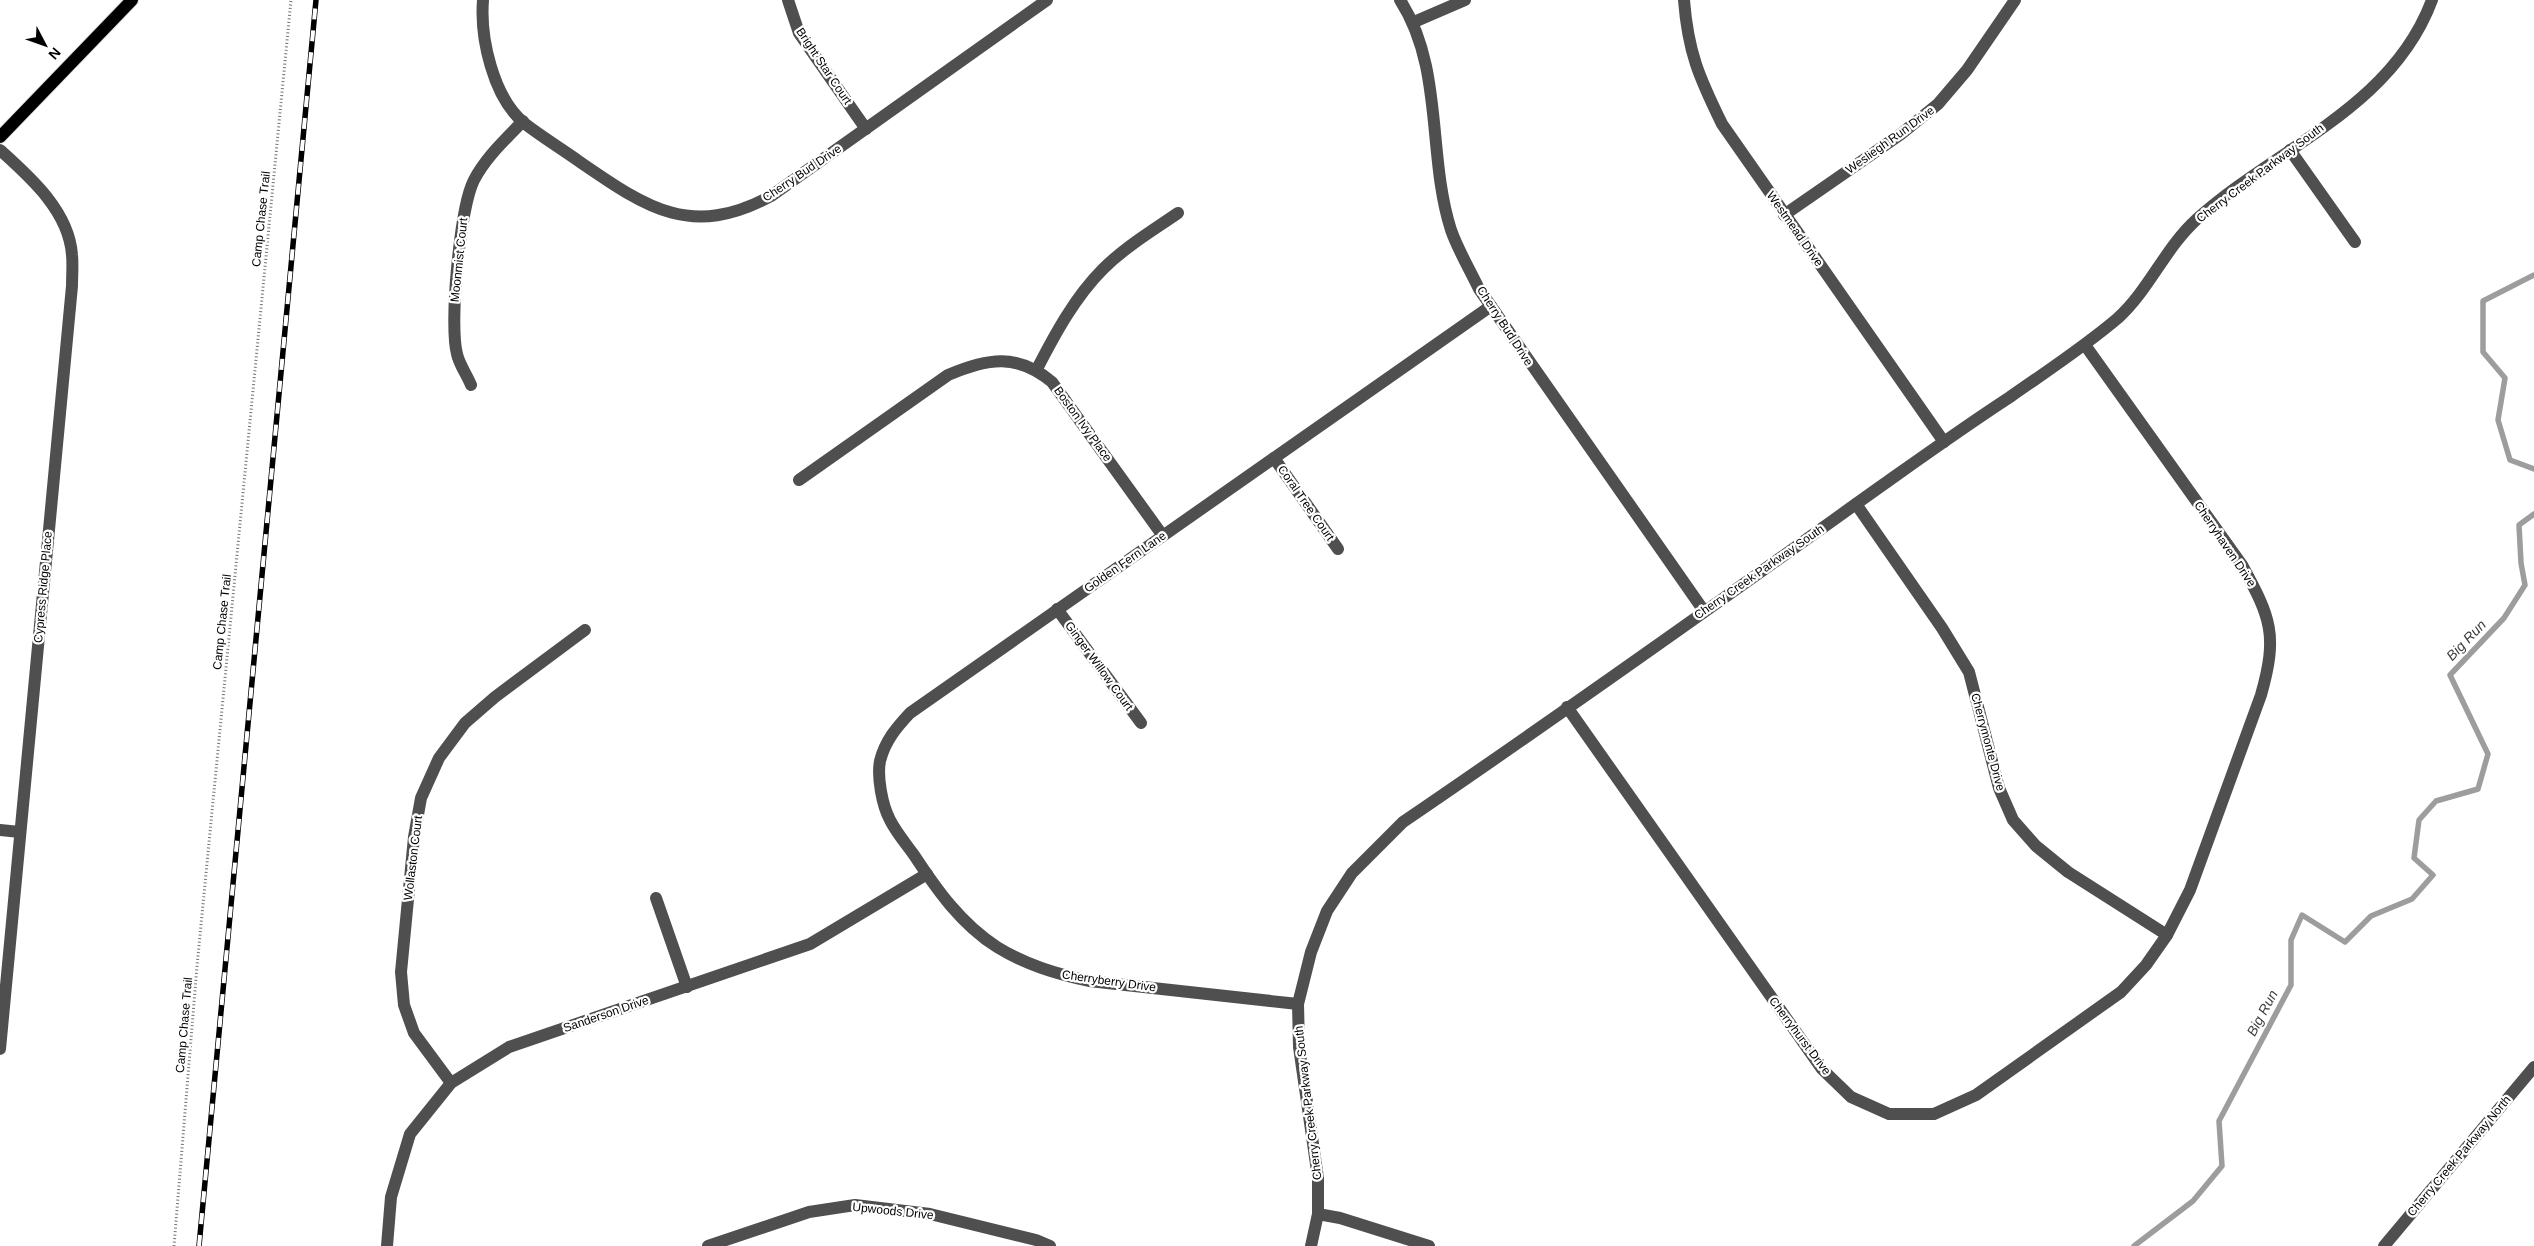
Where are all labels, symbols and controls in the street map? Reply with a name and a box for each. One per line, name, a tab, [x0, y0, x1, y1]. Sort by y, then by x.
north arrow	[20, 20, 70, 70]
street label: Bright Star Court	[793, 25, 855, 108]
text: N	[45, 44, 64, 63]
street label: Wesliegh Run Drive	[1843, 103, 1937, 177]
street label: Cherry Creek Parkway South	[2194, 121, 2326, 225]
street label: Cherry Bud Drive	[760, 141, 844, 205]
street label: Camp Chase Trail	[249, 171, 273, 267]
street label: Westmead Drive	[1764, 189, 1826, 270]
street label: Moonmist Court	[448, 216, 470, 303]
street label: Cherry Bud Drive	[1474, 284, 1536, 369]
street label: Boston Ivy Place	[1051, 384, 1115, 465]
street label: Coral Tree Court	[1275, 463, 1338, 544]
street label: Cherryhaven Drive	[2191, 499, 2259, 590]
street label: Cherry Creek Parkway South	[1691, 522, 1827, 622]
street label: Golden Fern Lane	[1081, 528, 1169, 595]
street label: Cypress Ridge Place	[31, 530, 55, 643]
street label: Camp Chase Trail	[210, 574, 234, 670]
water label: Big Run	[2443, 616, 2489, 663]
street label: Ginger Willow Court	[1062, 619, 1136, 714]
street label: Cherrymonte Drive	[1968, 692, 2008, 793]
street label: Wollaston Court	[401, 814, 425, 901]
street label: Cherryberry Drive	[1061, 967, 1157, 995]
street label: Camp Chase Trail	[173, 977, 195, 1073]
water label: Big Run	[2243, 987, 2281, 1039]
street label: Sanderson Drive	[561, 993, 651, 1035]
street label: Cherryhurst Drive	[1766, 994, 1834, 1078]
street label: Cherry Creek Parkway South	[1292, 1025, 1324, 1181]
street label: Cherry Creek Parkway North	[2404, 1093, 2514, 1219]
street label: Upwoods Drive	[852, 1200, 935, 1222]

